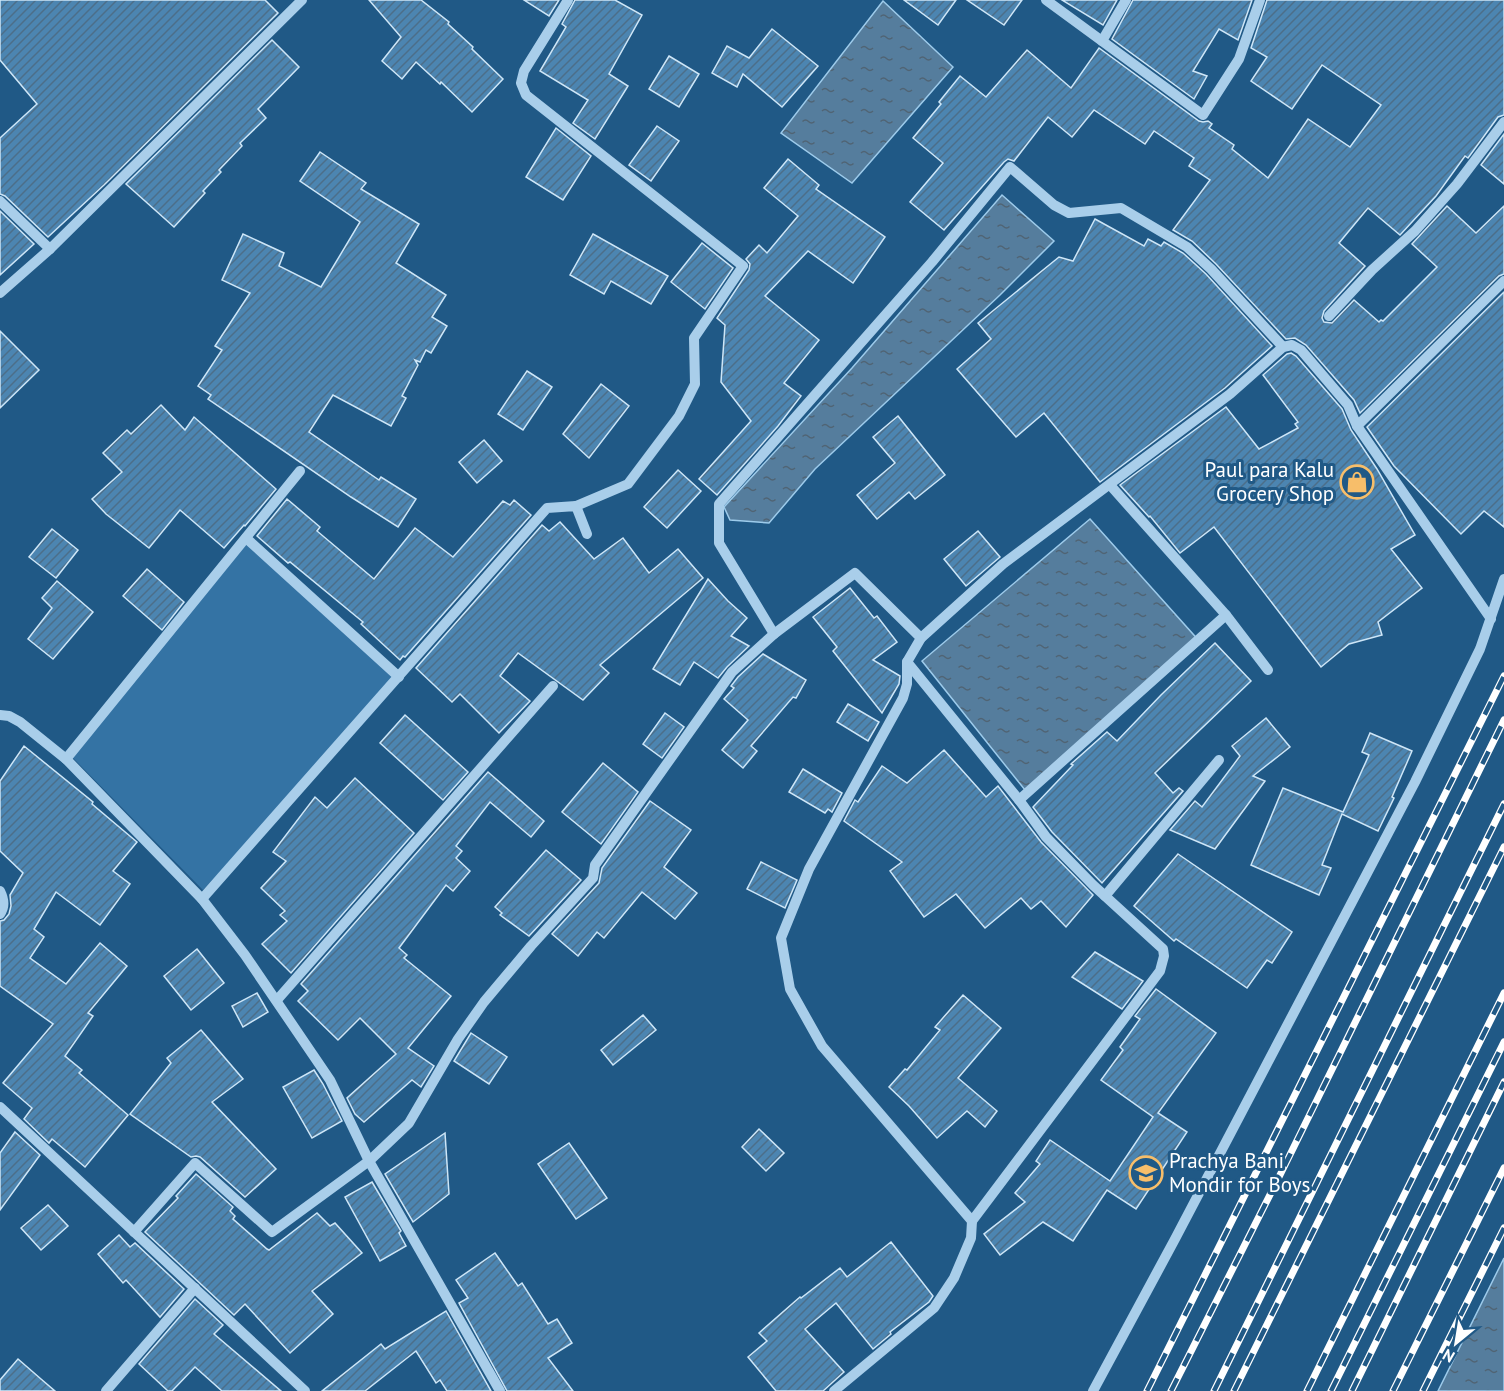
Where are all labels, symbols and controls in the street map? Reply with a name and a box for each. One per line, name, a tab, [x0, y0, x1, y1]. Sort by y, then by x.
place label: Paul para Kalu Grocery Shop	[1204, 456, 1334, 507]
shop icon: Paul para Kalu Grocery Shop	[1339, 464, 1375, 500]
place label: Prachya Bani Mondir for Boys	[1169, 1147, 1310, 1198]
school or university icon: Prachya Bani Mondir for Boys	[1128, 1155, 1164, 1191]
north arrow	[1426, 1313, 1486, 1373]
text: N	[1439, 1345, 1458, 1367]

